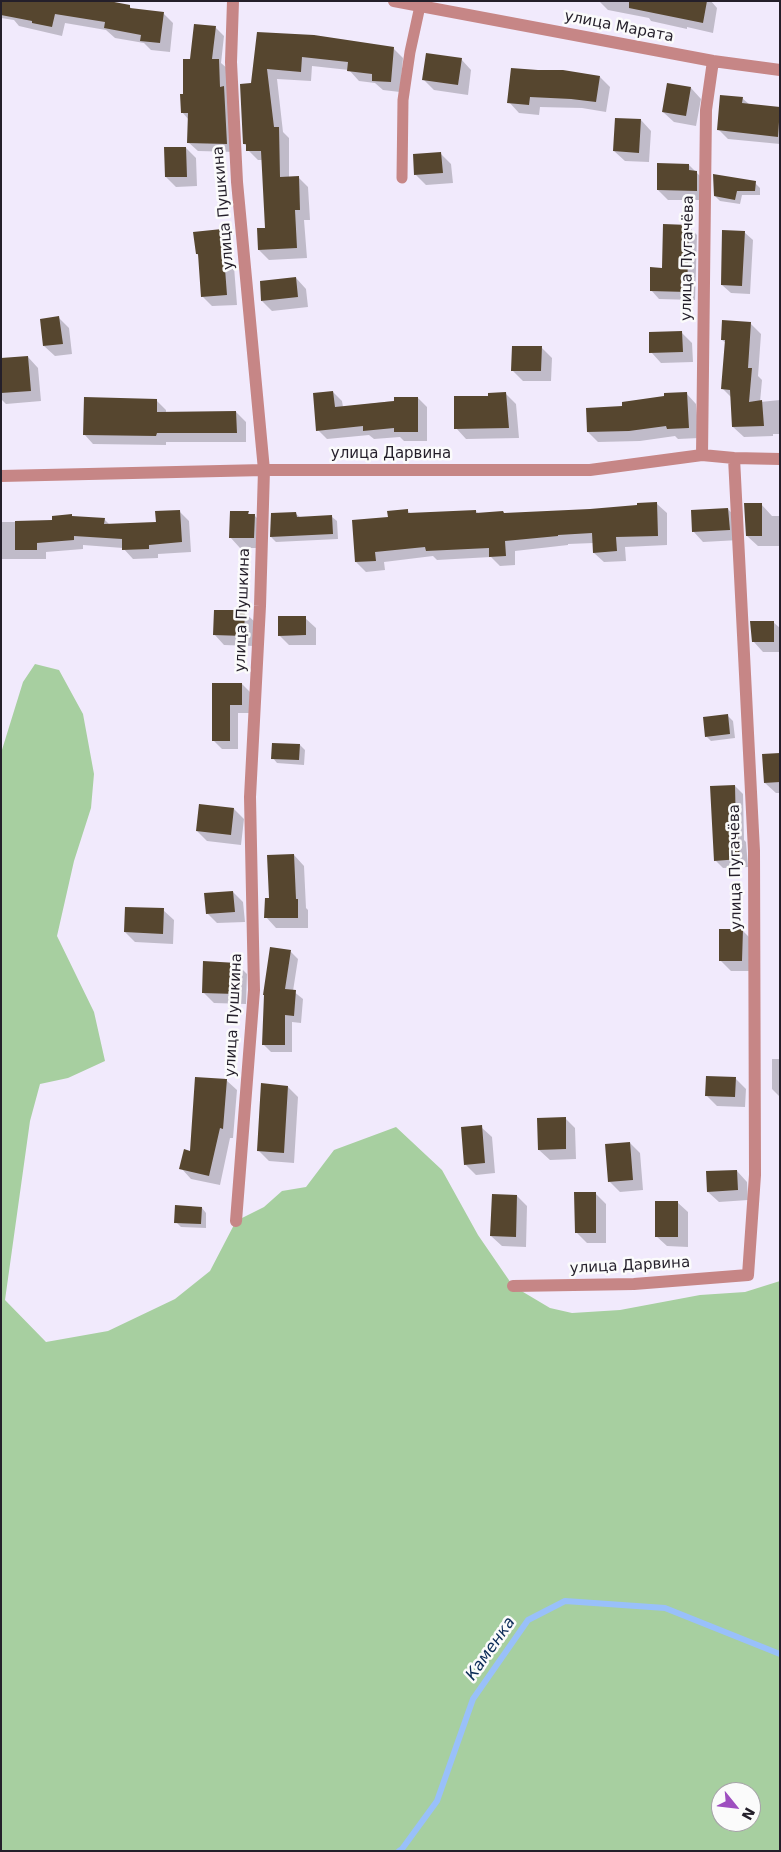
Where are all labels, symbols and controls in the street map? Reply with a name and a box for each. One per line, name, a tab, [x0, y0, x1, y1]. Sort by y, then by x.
street label: улица Марата	[563, 8, 675, 46]
street label: улица Пушкина	[210, 145, 238, 271]
street label: улица Пугачёва	[678, 195, 698, 321]
street label: улица Дарвина	[331, 445, 451, 463]
street label: улица Пушкина	[232, 548, 254, 672]
street label: улица Пугачёва	[726, 804, 746, 930]
street label: улица Пушкина	[222, 953, 246, 1077]
street label: улица Дарвина	[569, 1254, 691, 1278]
water label: Каменка	[462, 1614, 520, 1684]
north arrow	[711, 1782, 761, 1832]
text: N	[738, 1805, 758, 1823]

